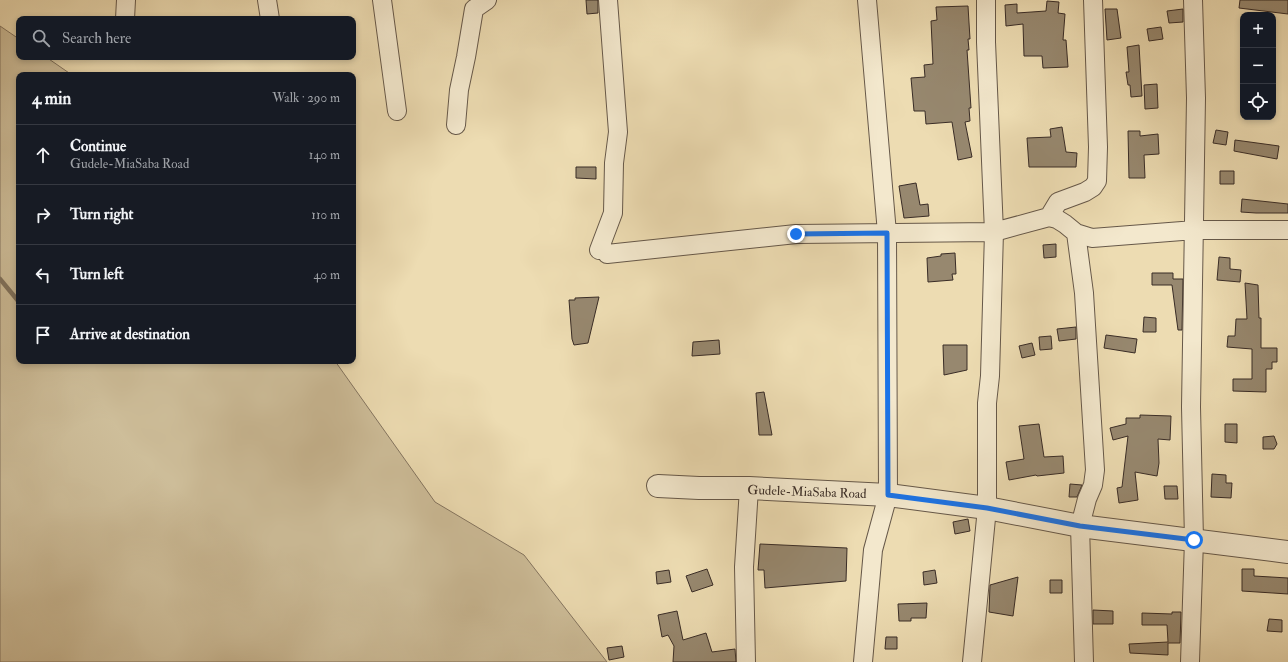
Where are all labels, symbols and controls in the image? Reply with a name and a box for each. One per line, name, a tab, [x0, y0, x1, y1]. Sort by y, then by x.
map controls	[1240, 12, 1276, 120]
button: +	[1240, 12, 1276, 48]
search box	[16, 16, 356, 60]
icon: search	[30, 27, 52, 49]
text: Search here	[62, 29, 131, 48]
button: −	[1240, 48, 1276, 84]
button: locate	[1240, 84, 1276, 120]
text: 4 min	[32, 88, 71, 109]
text: Walk · 290 m	[272, 90, 340, 106]
text: Continue	[70, 137, 126, 156]
icon: ahead	[32, 144, 54, 166]
text: 140 m	[309, 147, 340, 163]
text: Gudele-MiaSaba Road	[70, 156, 189, 172]
icon: right	[32, 204, 54, 226]
text: Turn right	[70, 205, 133, 224]
text: 110 m	[311, 207, 340, 223]
route end	[787, 225, 805, 243]
icon: left	[32, 264, 54, 286]
text: Turn left	[70, 265, 124, 284]
text: 40 m	[314, 267, 340, 283]
icon: arrive	[32, 324, 54, 346]
text: Arrive at destination	[70, 325, 190, 344]
street label: Gudele-MiaSaba Road	[747, 482, 867, 502]
route start	[1185, 531, 1203, 549]

